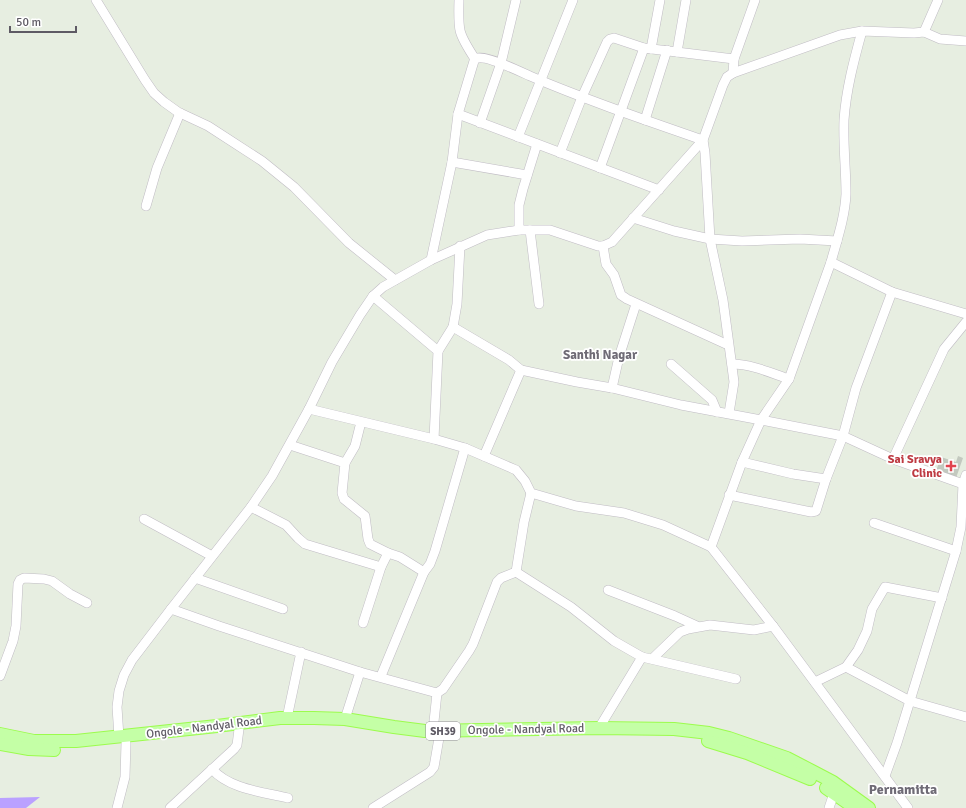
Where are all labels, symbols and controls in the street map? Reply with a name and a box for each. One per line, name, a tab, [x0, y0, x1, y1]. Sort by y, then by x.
scale bar	[10, 8, 76, 34]
text: 50 m	[16, 15, 41, 30]
district label: Santhi Nagar	[563, 347, 638, 363]
place label: Sai Sravya Clinic	[888, 452, 942, 481]
marker: Sai Sravya Clinic	[945, 460, 957, 472]
street label: Ongole - Nandyal Road	[145, 713, 263, 742]
street label: Ongole - Nandyal Road	[468, 721, 584, 738]
road number: SH39	[426, 722, 460, 740]
district label: Pernamitta	[869, 781, 937, 798]

